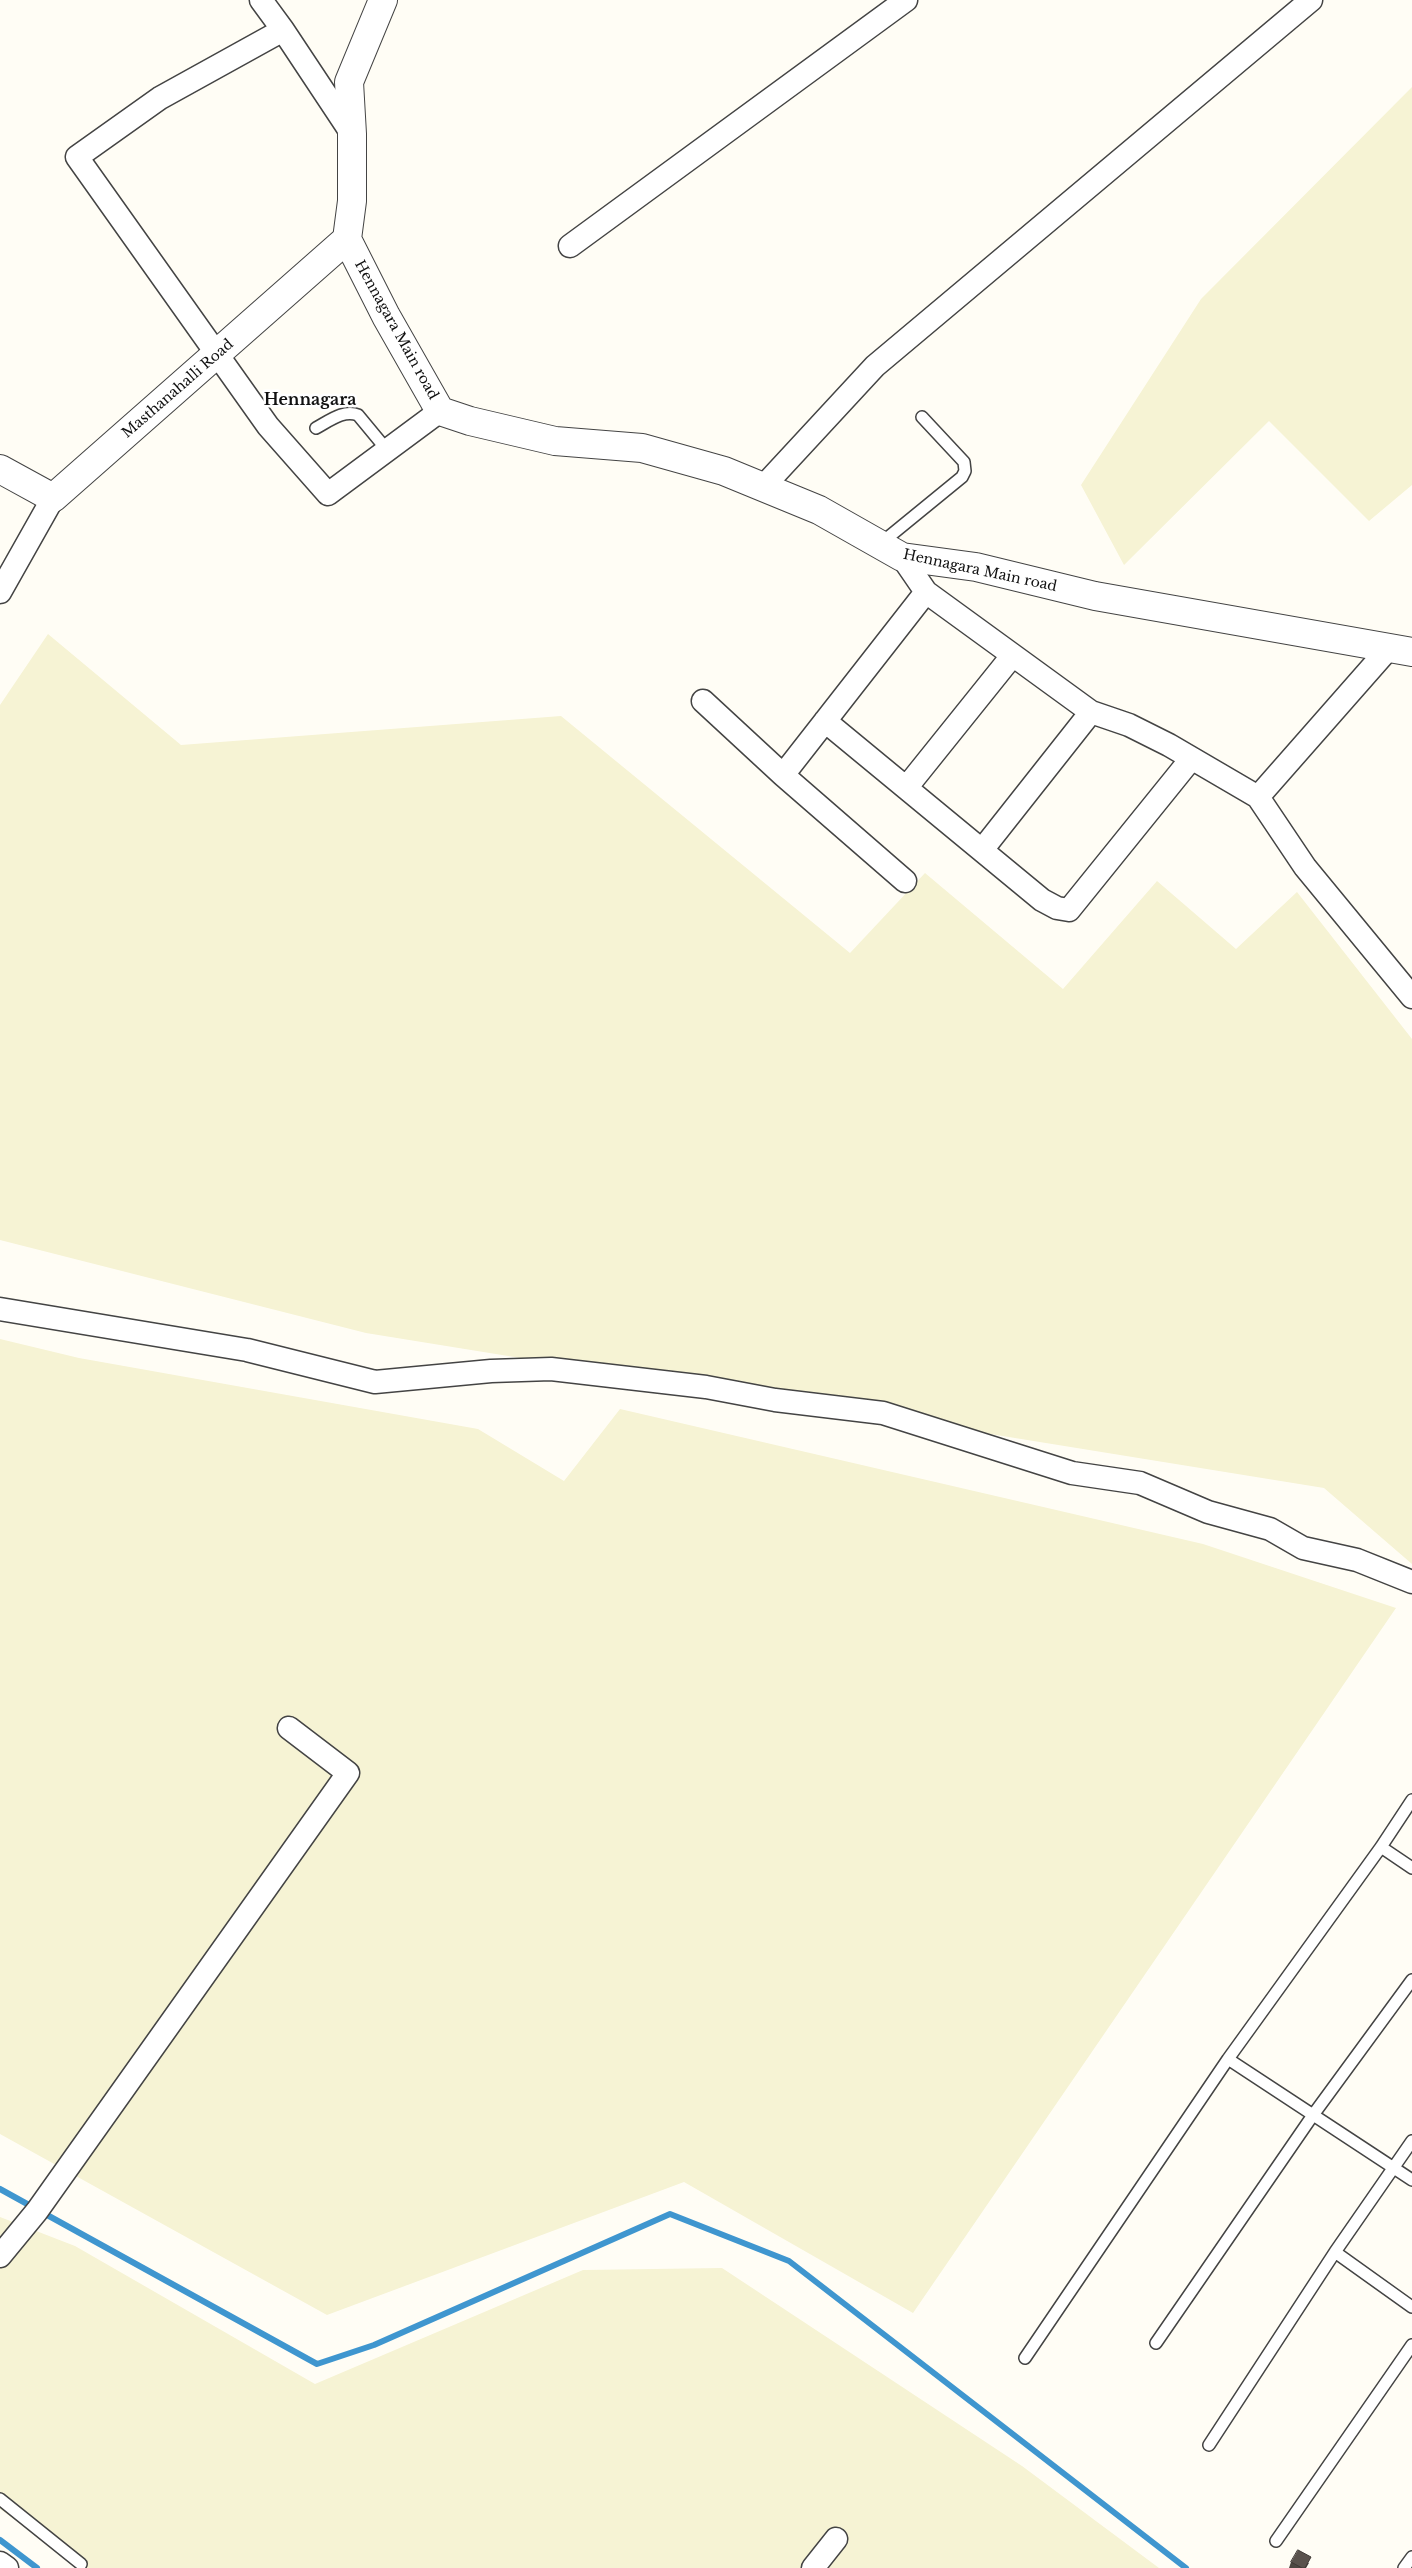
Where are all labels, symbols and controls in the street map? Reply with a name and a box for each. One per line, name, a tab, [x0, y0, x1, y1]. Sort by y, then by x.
street label: Hennagara Main road	[351, 257, 441, 403]
street label: Masthanahalli Road	[119, 336, 237, 442]
district label: Hennagara	[264, 390, 356, 410]
street label: Hennagara Main road	[902, 547, 1058, 595]

